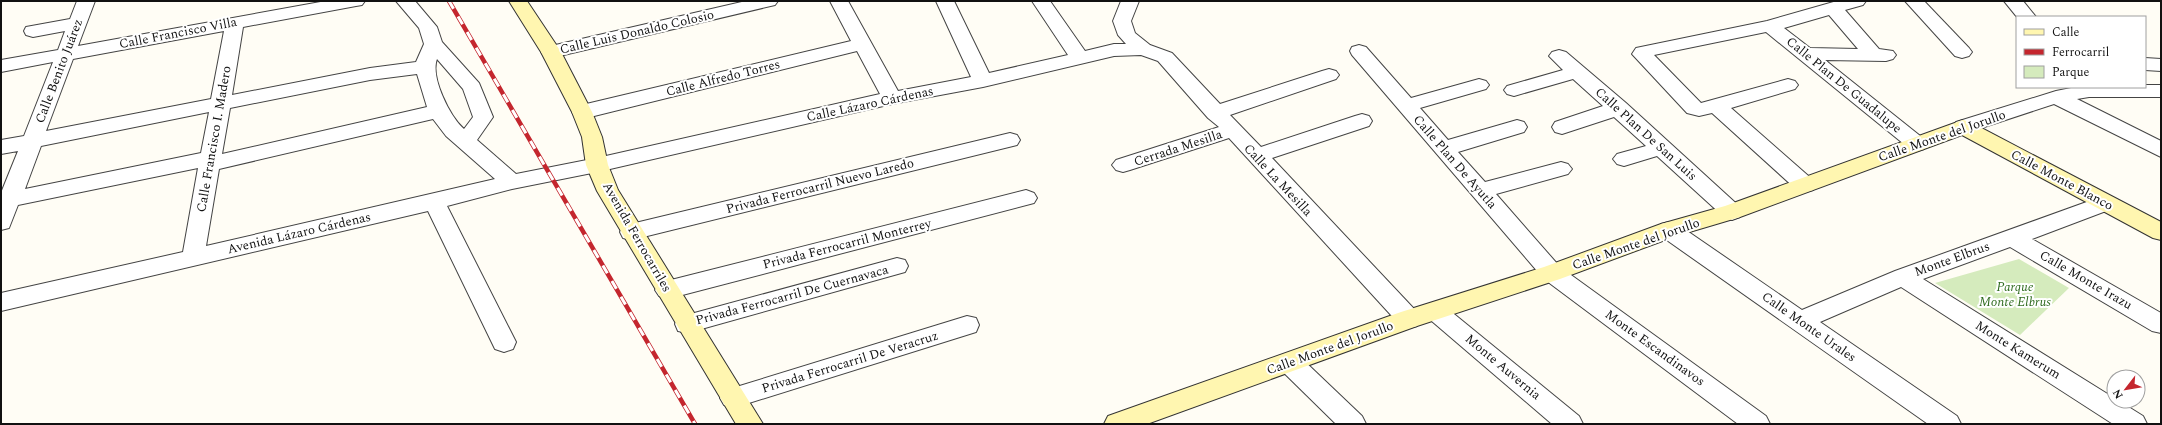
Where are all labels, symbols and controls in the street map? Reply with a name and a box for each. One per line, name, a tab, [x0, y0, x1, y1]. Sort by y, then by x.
street label: Calle Luis Donaldo Colosio	[558, 5, 716, 59]
street label: Calle Francisco Villa	[117, 12, 239, 54]
street label: Calle Benito Juárez	[30, 16, 88, 126]
legend	[2016, 16, 2146, 88]
text: Calle	[2052, 23, 2080, 42]
street label: Calle Plan De Guadalupe	[1782, 32, 1906, 138]
text: Ferrocarril	[2052, 43, 2109, 62]
street label: Calle Alfredo Torres	[664, 54, 782, 102]
text: Parque	[2052, 63, 2089, 82]
street label: Calle Francisco I. Madero	[191, 64, 237, 214]
street label: Calle Lázaro Cárdenas	[805, 81, 935, 127]
street label: Calle Plan De San Luis	[1590, 83, 1702, 185]
street label: Calle Monte del Jorullo	[1876, 105, 2008, 167]
street label: Calle Plan De Ayutla	[1408, 110, 1502, 214]
street label: Cerrada Mesilla	[1131, 124, 1225, 172]
street label: Calle La Mesilla	[1239, 139, 1318, 221]
street label: Calle Monte Blanco	[2007, 145, 2117, 215]
street label: Privada Ferrocarril Nuevo Laredo	[724, 153, 916, 219]
street label: Avenida Ferrocarriles	[597, 178, 677, 296]
street label: Avenida Lázaro Cárdenas	[225, 207, 373, 259]
street label: Privada Ferrocarril Monterrey	[761, 213, 934, 275]
street label: Calle Monte del Jorullo	[1570, 213, 1702, 275]
street label: Monte Elbrus	[1912, 236, 1992, 282]
street label: Calle Monte Irazu	[2036, 245, 2136, 315]
street label: Privada Ferrocarril De Cuernavaca	[693, 259, 891, 330]
park label: Parque Monte Elbrus	[1979, 277, 2051, 312]
street label: Calle Monte Urales	[1758, 287, 1860, 367]
street label: Monte Escandinavos	[1601, 305, 1709, 391]
street label: Calle Monte del Jorullo	[1264, 316, 1396, 380]
street label: Monte Kamerum	[1971, 316, 2065, 384]
street label: Privada Ferrocarril De Veracruz	[759, 326, 941, 398]
street label: Monte Auvernia	[1461, 329, 1546, 405]
north arrow	[2106, 369, 2146, 409]
text: N	[2108, 386, 2127, 402]

